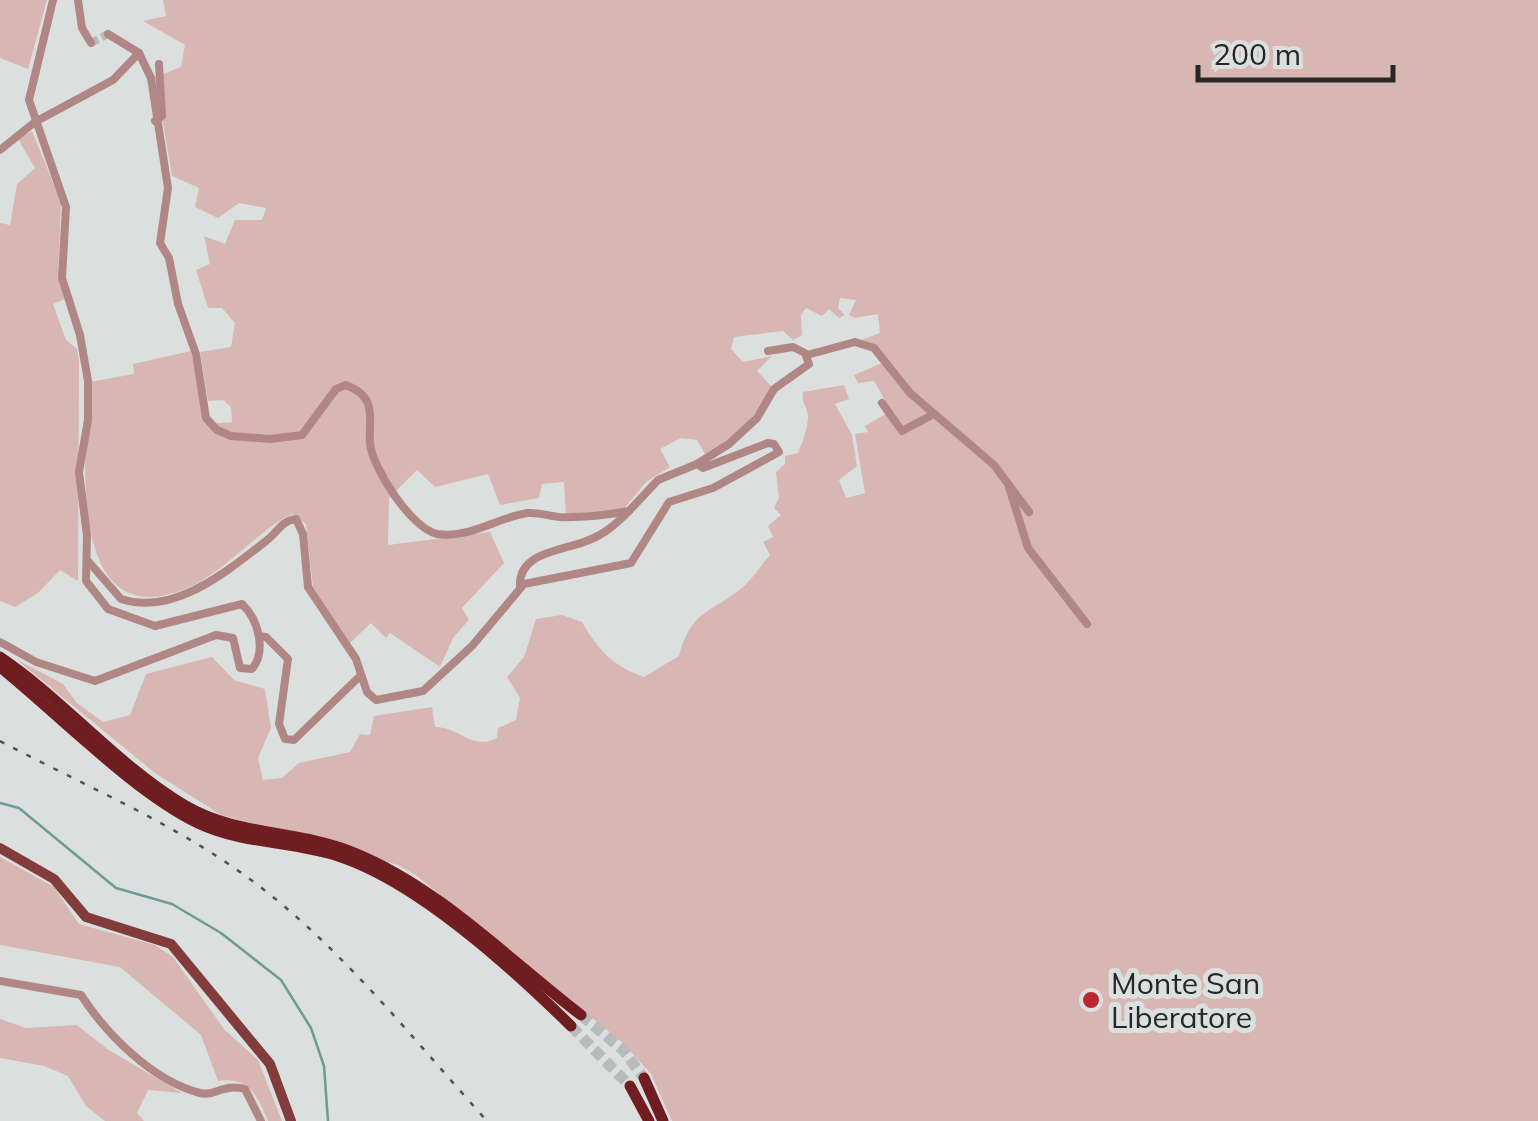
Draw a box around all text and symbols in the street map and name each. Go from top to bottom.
scale bar [1198,20,1393,82]
text: 200 m [1213,35,1301,73]
place label: Monte San Liberatore [1111,964,1260,1036]
marker: Monte San Liberatore [1080,989,1102,1011]

